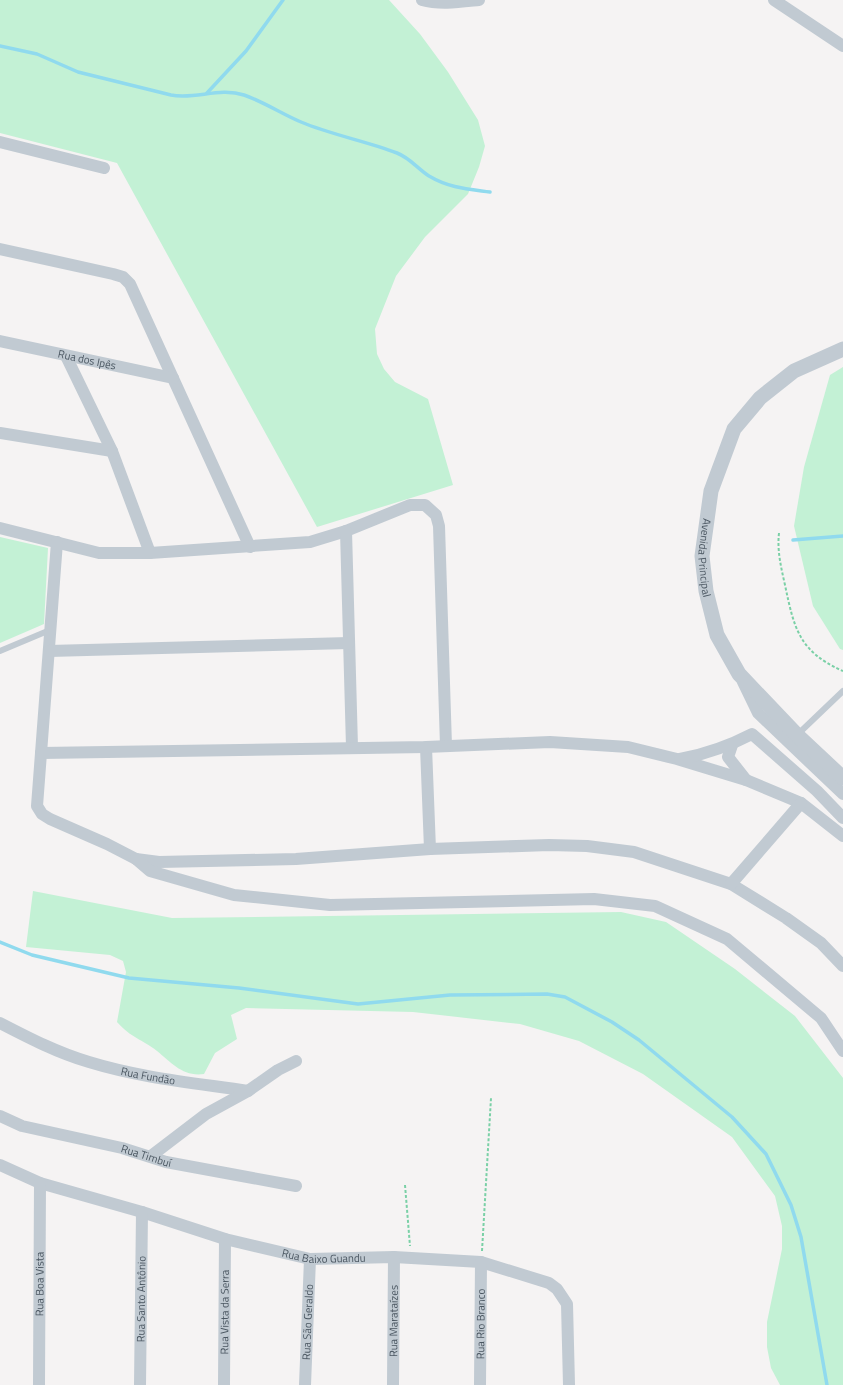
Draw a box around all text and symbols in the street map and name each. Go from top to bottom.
street label: Rua dos Ipês [57,346,118,374]
street label: Avenida Principal [694,517,715,599]
street label: Rua Fundão [119,1063,177,1089]
street label: Rua Timbuí [119,1140,174,1171]
street label: Rua Baixo Guandu [280,1245,366,1267]
street label: Rua Boa Vista [31,1251,48,1316]
street label: Rua Santo Antônio [132,1256,149,1342]
street label: Rua Vista da Serra [216,1269,233,1354]
street label: Rua São Geraldo [298,1284,317,1360]
street label: Rua Marataízes [385,1285,402,1357]
street label: Rua Rio Branco [472,1288,489,1359]

